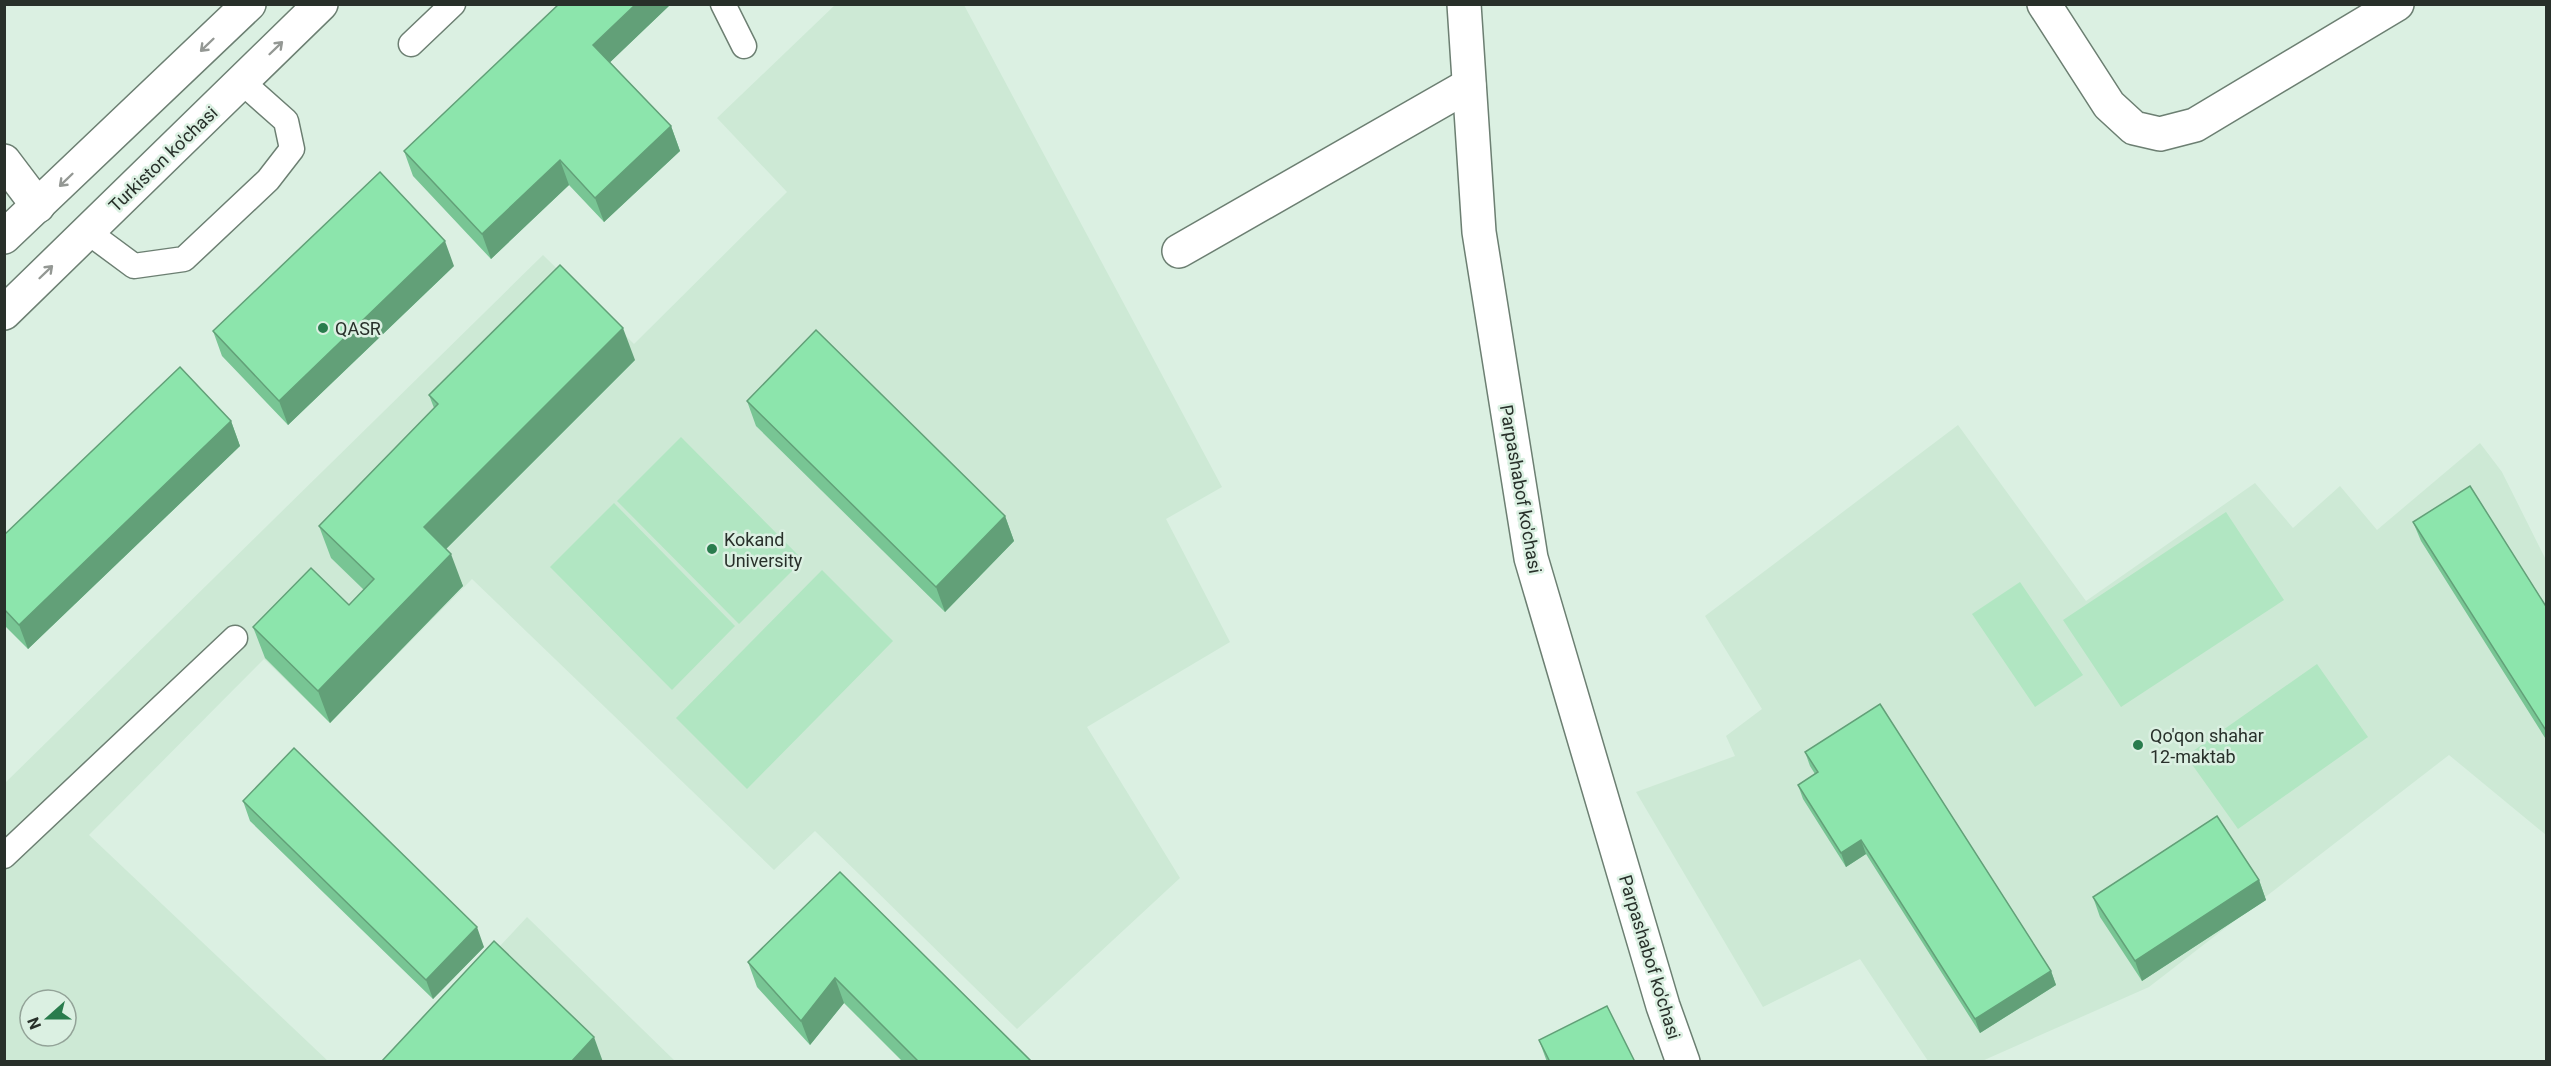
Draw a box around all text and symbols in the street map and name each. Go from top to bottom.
one-way arrow [199,38,214,52]
one-way arrow [269,41,284,55]
street label: Turkiston ko'chasi [104,102,222,216]
one-way arrow [59,173,74,187]
one-way arrow [39,265,54,280]
place label: QASR [335,318,381,339]
marker: QASR [316,321,330,335]
street label: Parpashabof ko'chasi [1496,403,1546,575]
place label: Kokand University [724,529,803,571]
marker: Kokand University [705,542,719,556]
place label: Qo'qon shahar 12-maktab [2150,725,2264,767]
marker: Qo'qon shahar 12-maktab [2131,738,2145,752]
street label: Parpashabof ko'chasi [1615,872,1685,1042]
north arrow [18,988,78,1048]
text: N [24,1015,45,1032]

